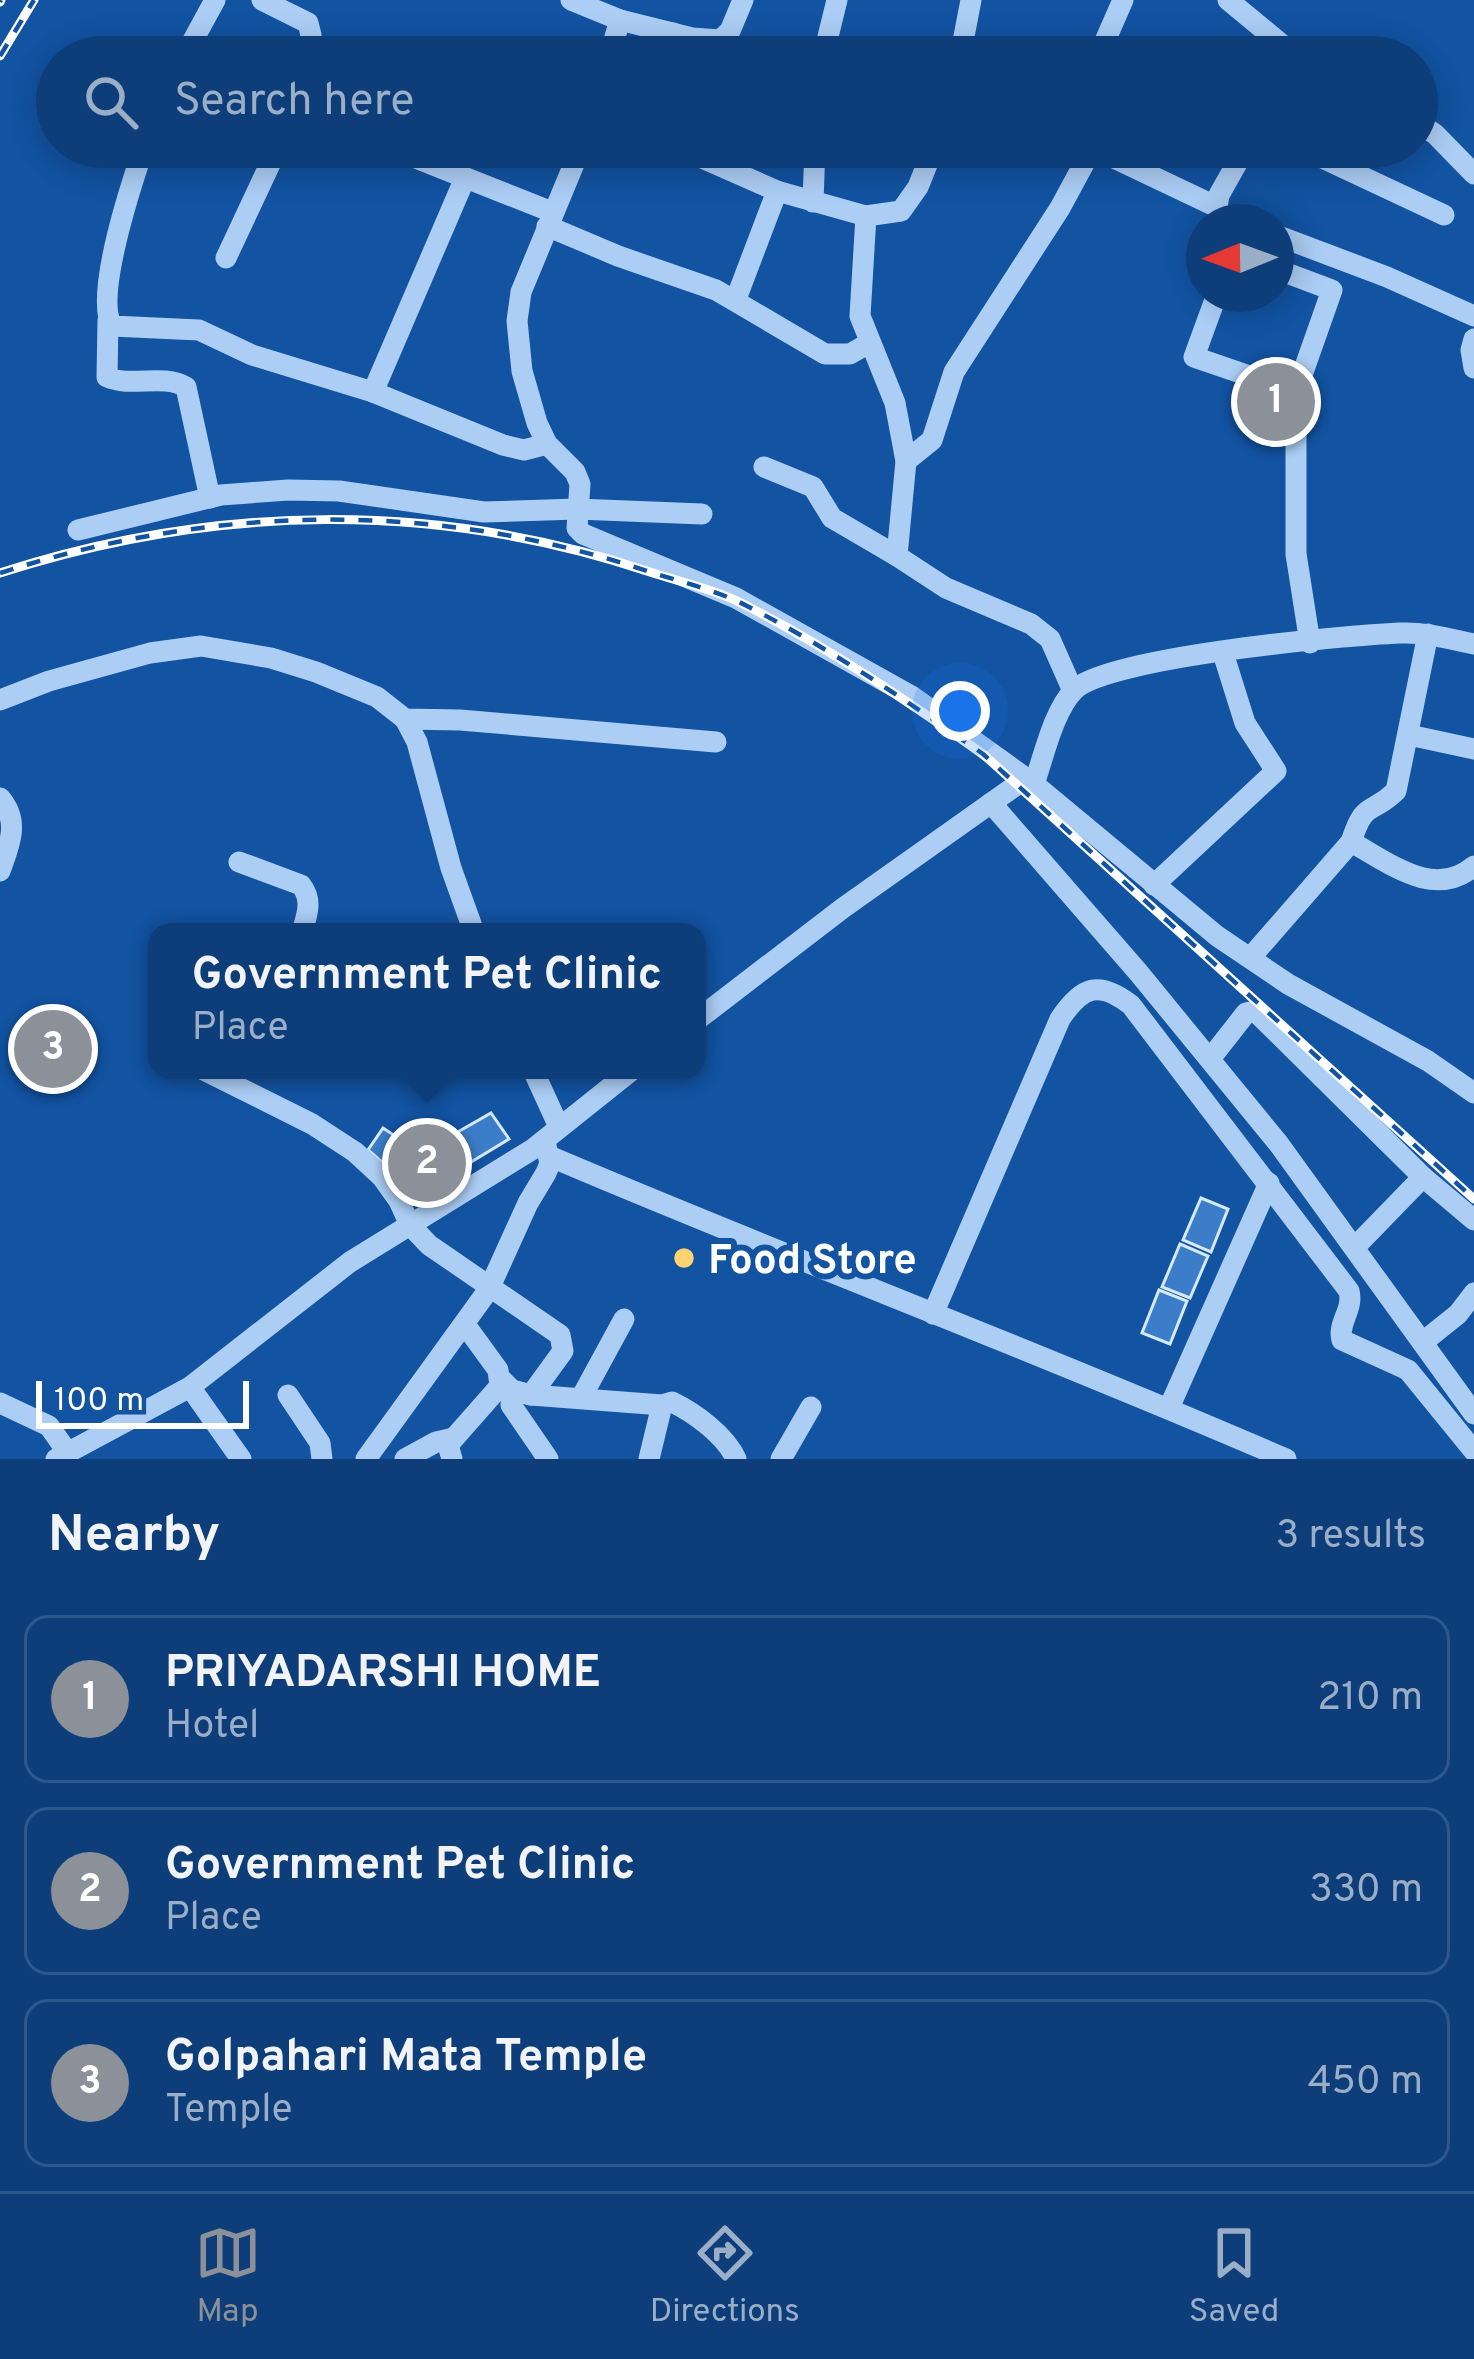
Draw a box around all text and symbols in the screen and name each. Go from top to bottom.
search box [36,36,1438,168]
icon: search [78,69,144,135]
text: Search here [174,74,414,131]
north arrow [1186,204,1294,312]
pin: 1 [1237,357,1315,447]
your location [930,681,990,741]
popup [148,923,706,1079]
text: Government Pet Clinic [192,948,662,1005]
pin: 3 [14,1004,92,1094]
text: Place [192,1005,289,1054]
pin: 2 [388,1118,466,1208]
place label: Food Store [708,1236,917,1289]
marker: Food Store [671,1245,697,1271]
scale bar [36,1375,249,1428]
text: 100 m [54,1381,144,1423]
text: Nearby [48,1505,220,1570]
text: 3 results [1276,1513,1426,1562]
text: PRIYADARSHI HOME [165,1646,601,1703]
text: 1 [82,1675,98,1724]
text: 210 m [1317,1675,1423,1724]
text: Hotel [165,1703,259,1752]
text: Government Pet Clinic [165,1838,635,1895]
text: 2 [78,1867,102,1916]
text: 330 m [1309,1867,1423,1916]
text: Place [165,1895,262,1944]
text: Golpahari Mata Temple [165,2030,647,2087]
text: 3 [78,2059,102,2108]
text: 450 m [1307,2059,1423,2108]
text: Temple [165,2087,292,2136]
tab: Map [195,2220,261,2334]
tab: Directions [650,2220,800,2334]
tab: Saved [1189,2220,1279,2334]

